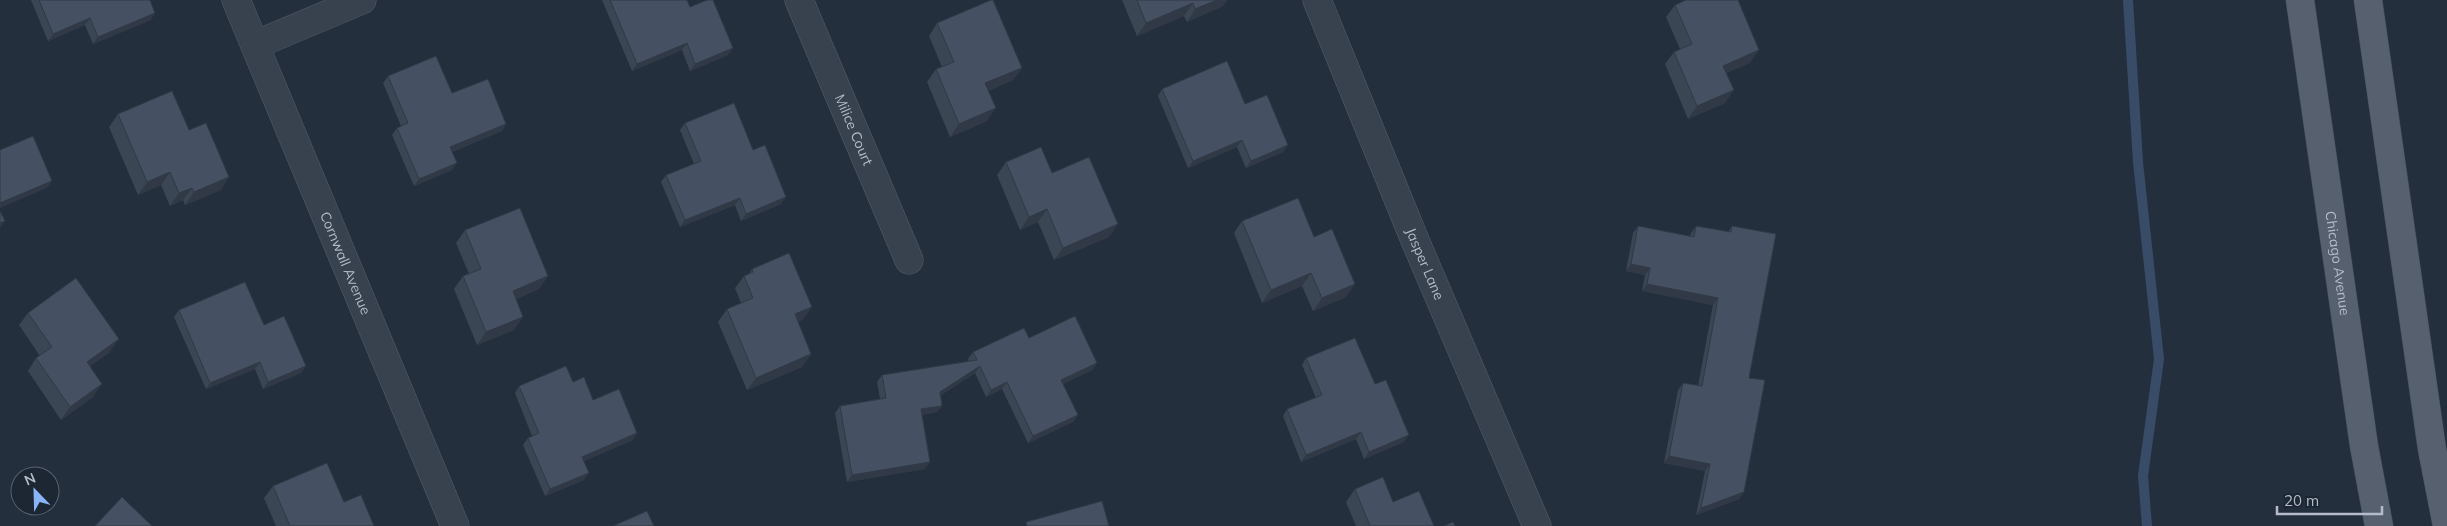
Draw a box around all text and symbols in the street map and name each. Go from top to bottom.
street label: Milice Court [831,92,877,168]
street label: Cornwall Avenue [316,209,375,317]
street label: Chicago Avenue [2321,210,2354,317]
street label: Jasper Lane [1402,225,1448,303]
north arrow [10,466,60,516]
text: N [22,469,38,489]
scale bar [2277,484,2382,516]
text: 20 m [2284,491,2319,510]

